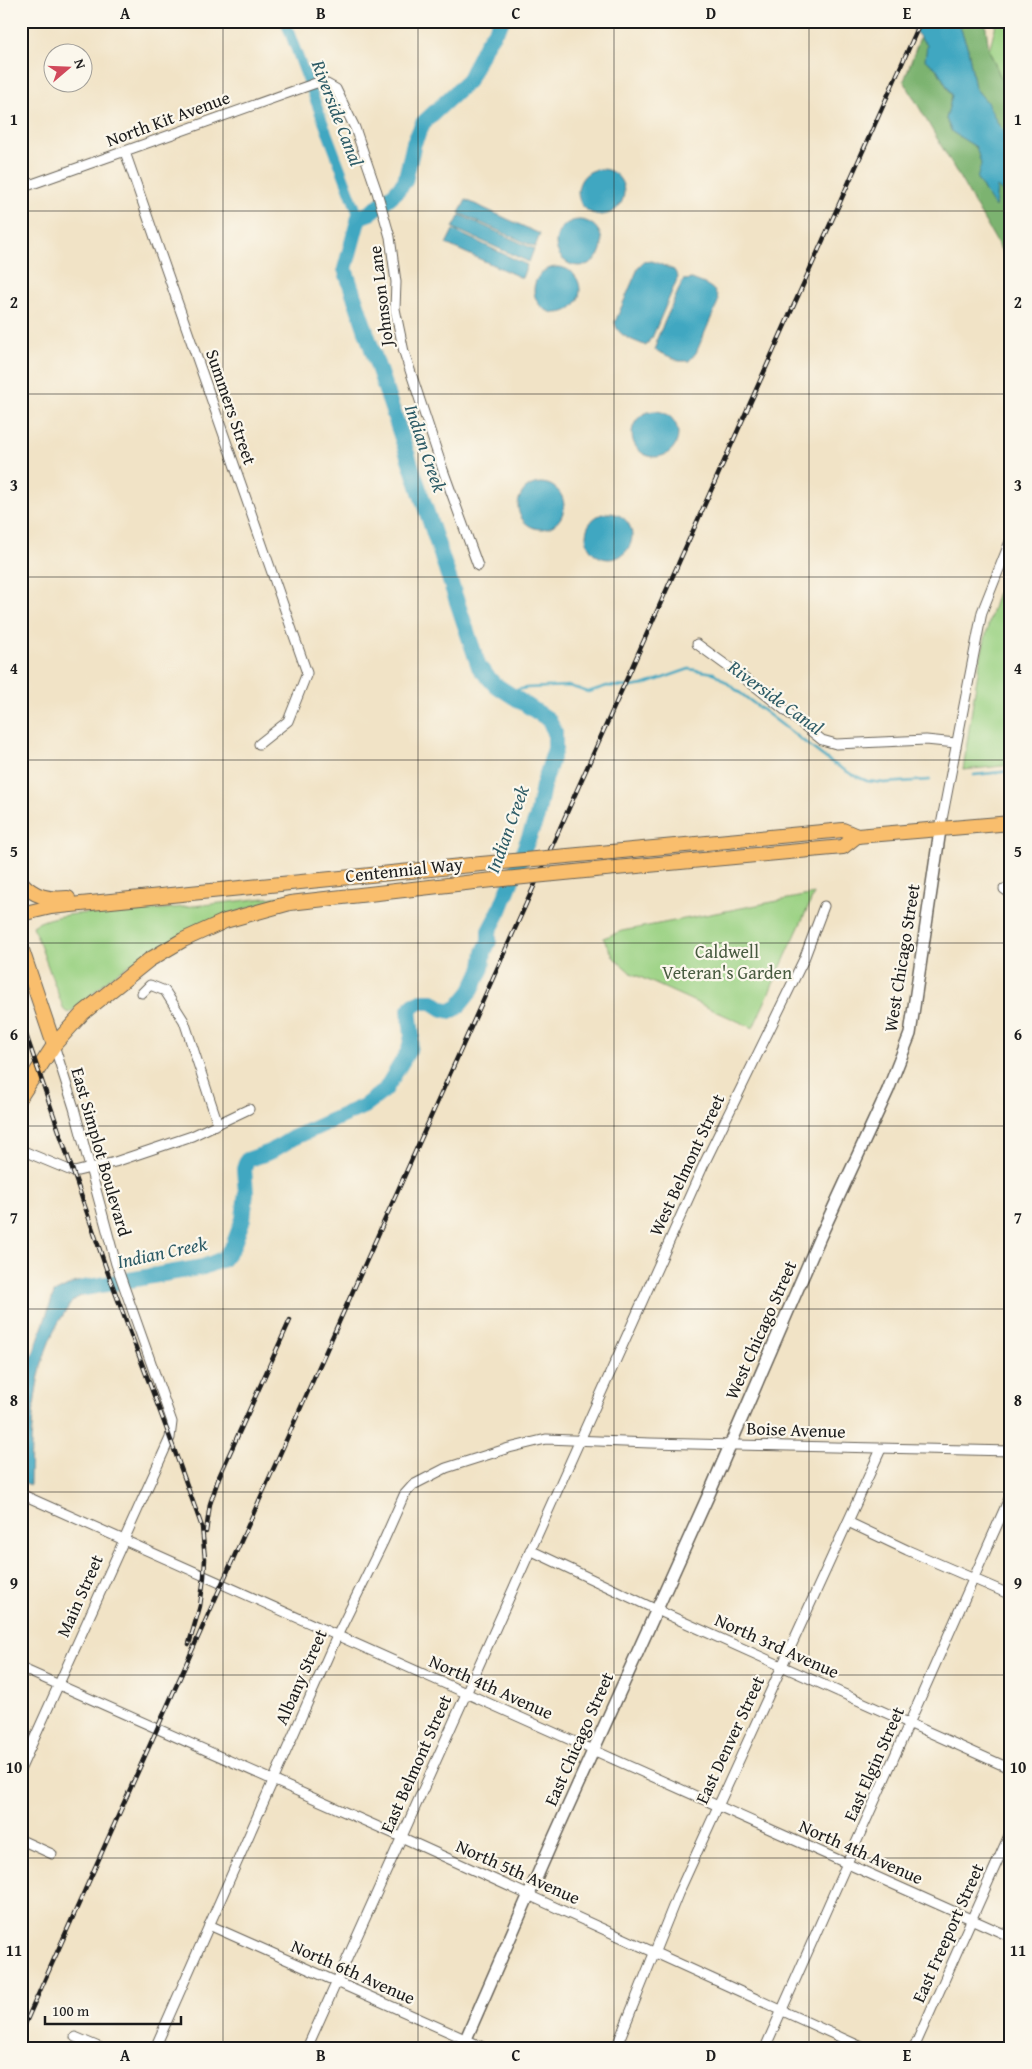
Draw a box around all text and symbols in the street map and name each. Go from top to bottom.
text: A [120,1,131,25]
text: B [316,1,326,25]
text: C [511,1,521,25]
text: D [706,1,716,25]
text: E [903,1,912,25]
north arrow [42,42,92,92]
water label: Riverside Canal [305,55,371,170]
text: N [69,56,91,72]
street label: North Kit Avenue [102,84,234,153]
text: 1 [10,107,18,131]
text: 1 [1014,107,1022,131]
street label: Johnson Lane [361,244,400,350]
text: 2 [10,290,18,314]
text: 2 [1014,290,1022,314]
street label: Summers Street [199,345,264,469]
water label: Indian Creek [398,400,454,496]
text: 3 [10,473,18,497]
text: 3 [1014,473,1022,497]
water label: Riverside Canal [722,652,830,741]
text: 4 [10,656,18,680]
text: 4 [1014,656,1022,680]
water label: Indian Creek [478,781,536,877]
text: 5 [10,839,18,863]
text: 5 [1014,839,1022,863]
street label: Centennial Way [344,850,464,889]
street label: West Chicago Street [876,881,927,1034]
park label: Caldwell Veteran's Garden [662,938,792,986]
text: 6 [10,1022,18,1046]
text: 6 [1014,1022,1022,1046]
street label: East Simplot Boulevard [64,1064,139,1240]
street label: West Belmont Street [642,1089,732,1240]
text: 7 [10,1205,18,1229]
text: 7 [1014,1205,1022,1229]
water label: Indian Creek [114,1229,210,1275]
street label: West Chicago Street [718,1255,804,1404]
text: 8 [10,1388,18,1412]
text: 8 [1014,1388,1022,1412]
street label: Boise Avenue [746,1414,846,1445]
street label: Main Street [49,1550,110,1641]
text: 9 [10,1571,18,1595]
text: 9 [1014,1571,1022,1595]
street label: North 3rd Avenue [711,1606,844,1685]
street label: Albany Street [267,1624,334,1729]
street label: North 4th Avenue [425,1647,558,1726]
street label: East Chicago Street [537,1667,620,1810]
street label: East Denver Street [688,1671,771,1808]
street label: East Belmont Street [373,1690,458,1837]
street label: East Elgin Street [836,1702,911,1825]
text: 10 [6,1755,22,1779]
text: 10 [1010,1755,1026,1779]
street label: North 4th Avenue [795,1812,928,1891]
street label: North 5th Avenue [452,1832,585,1911]
street label: East Freeport Street [905,1858,991,2007]
street label: North 6th Avenue [287,1932,420,2011]
text: 11 [6,1938,22,1962]
text: 11 [1010,1938,1026,1962]
scale bar [45,1994,181,2026]
text: 100 m [52,2000,90,2021]
text: A [120,2043,131,2067]
text: B [316,2043,326,2067]
text: C [511,2043,521,2067]
text: D [706,2043,716,2067]
text: E [903,2043,912,2067]

